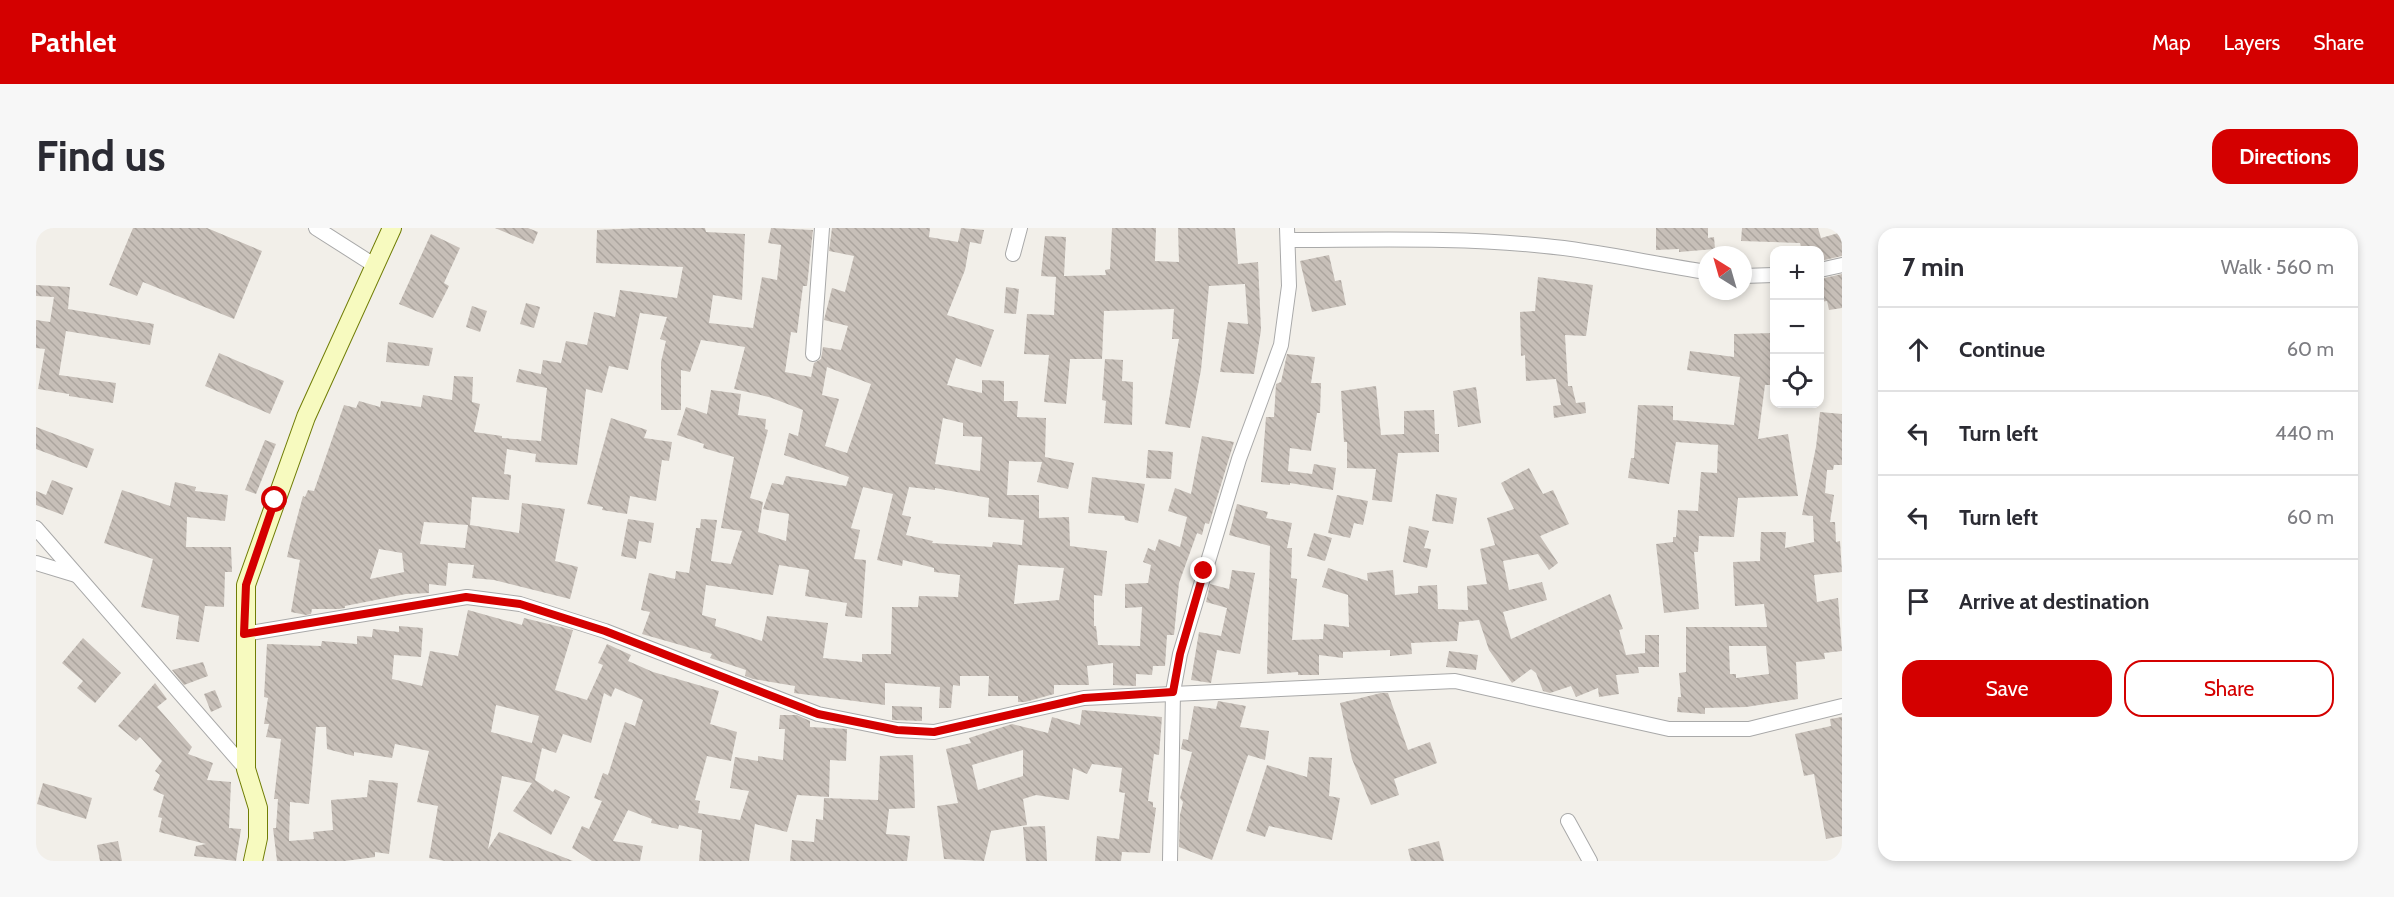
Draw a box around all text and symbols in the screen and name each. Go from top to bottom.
text: Pathlet [30,25,116,59]
text: Map [2152,30,2191,55]
text: Layers [2224,30,2280,55]
text: Share [2313,30,2364,55]
button: Directions [2212,129,2358,184]
text: Find us [36,130,165,182]
north arrow [1698,246,1752,300]
map controls [1770,246,1824,408]
button: + [1770,246,1824,300]
text: 7 min [1902,251,1964,283]
text: Walk · 560 m [2221,255,2334,279]
button: − [1770,300,1824,354]
icon: ahead [1902,333,1935,366]
text: Continue [1959,336,2045,363]
text: 60 m [2287,337,2334,361]
button: locate [1770,354,1824,408]
icon: left [1902,417,1935,450]
text: Turn left [1959,420,2038,447]
text: 440 m [2275,421,2334,445]
route start [261,486,287,512]
icon: left [1902,501,1935,534]
text: Turn left [1959,504,2038,531]
text: 60 m [2287,505,2334,529]
route end [1190,557,1216,583]
icon: arrive [1902,585,1935,618]
text: Arrive at destination [1959,588,2149,615]
button: Save [1902,660,2112,717]
button: Share [2124,660,2334,717]

